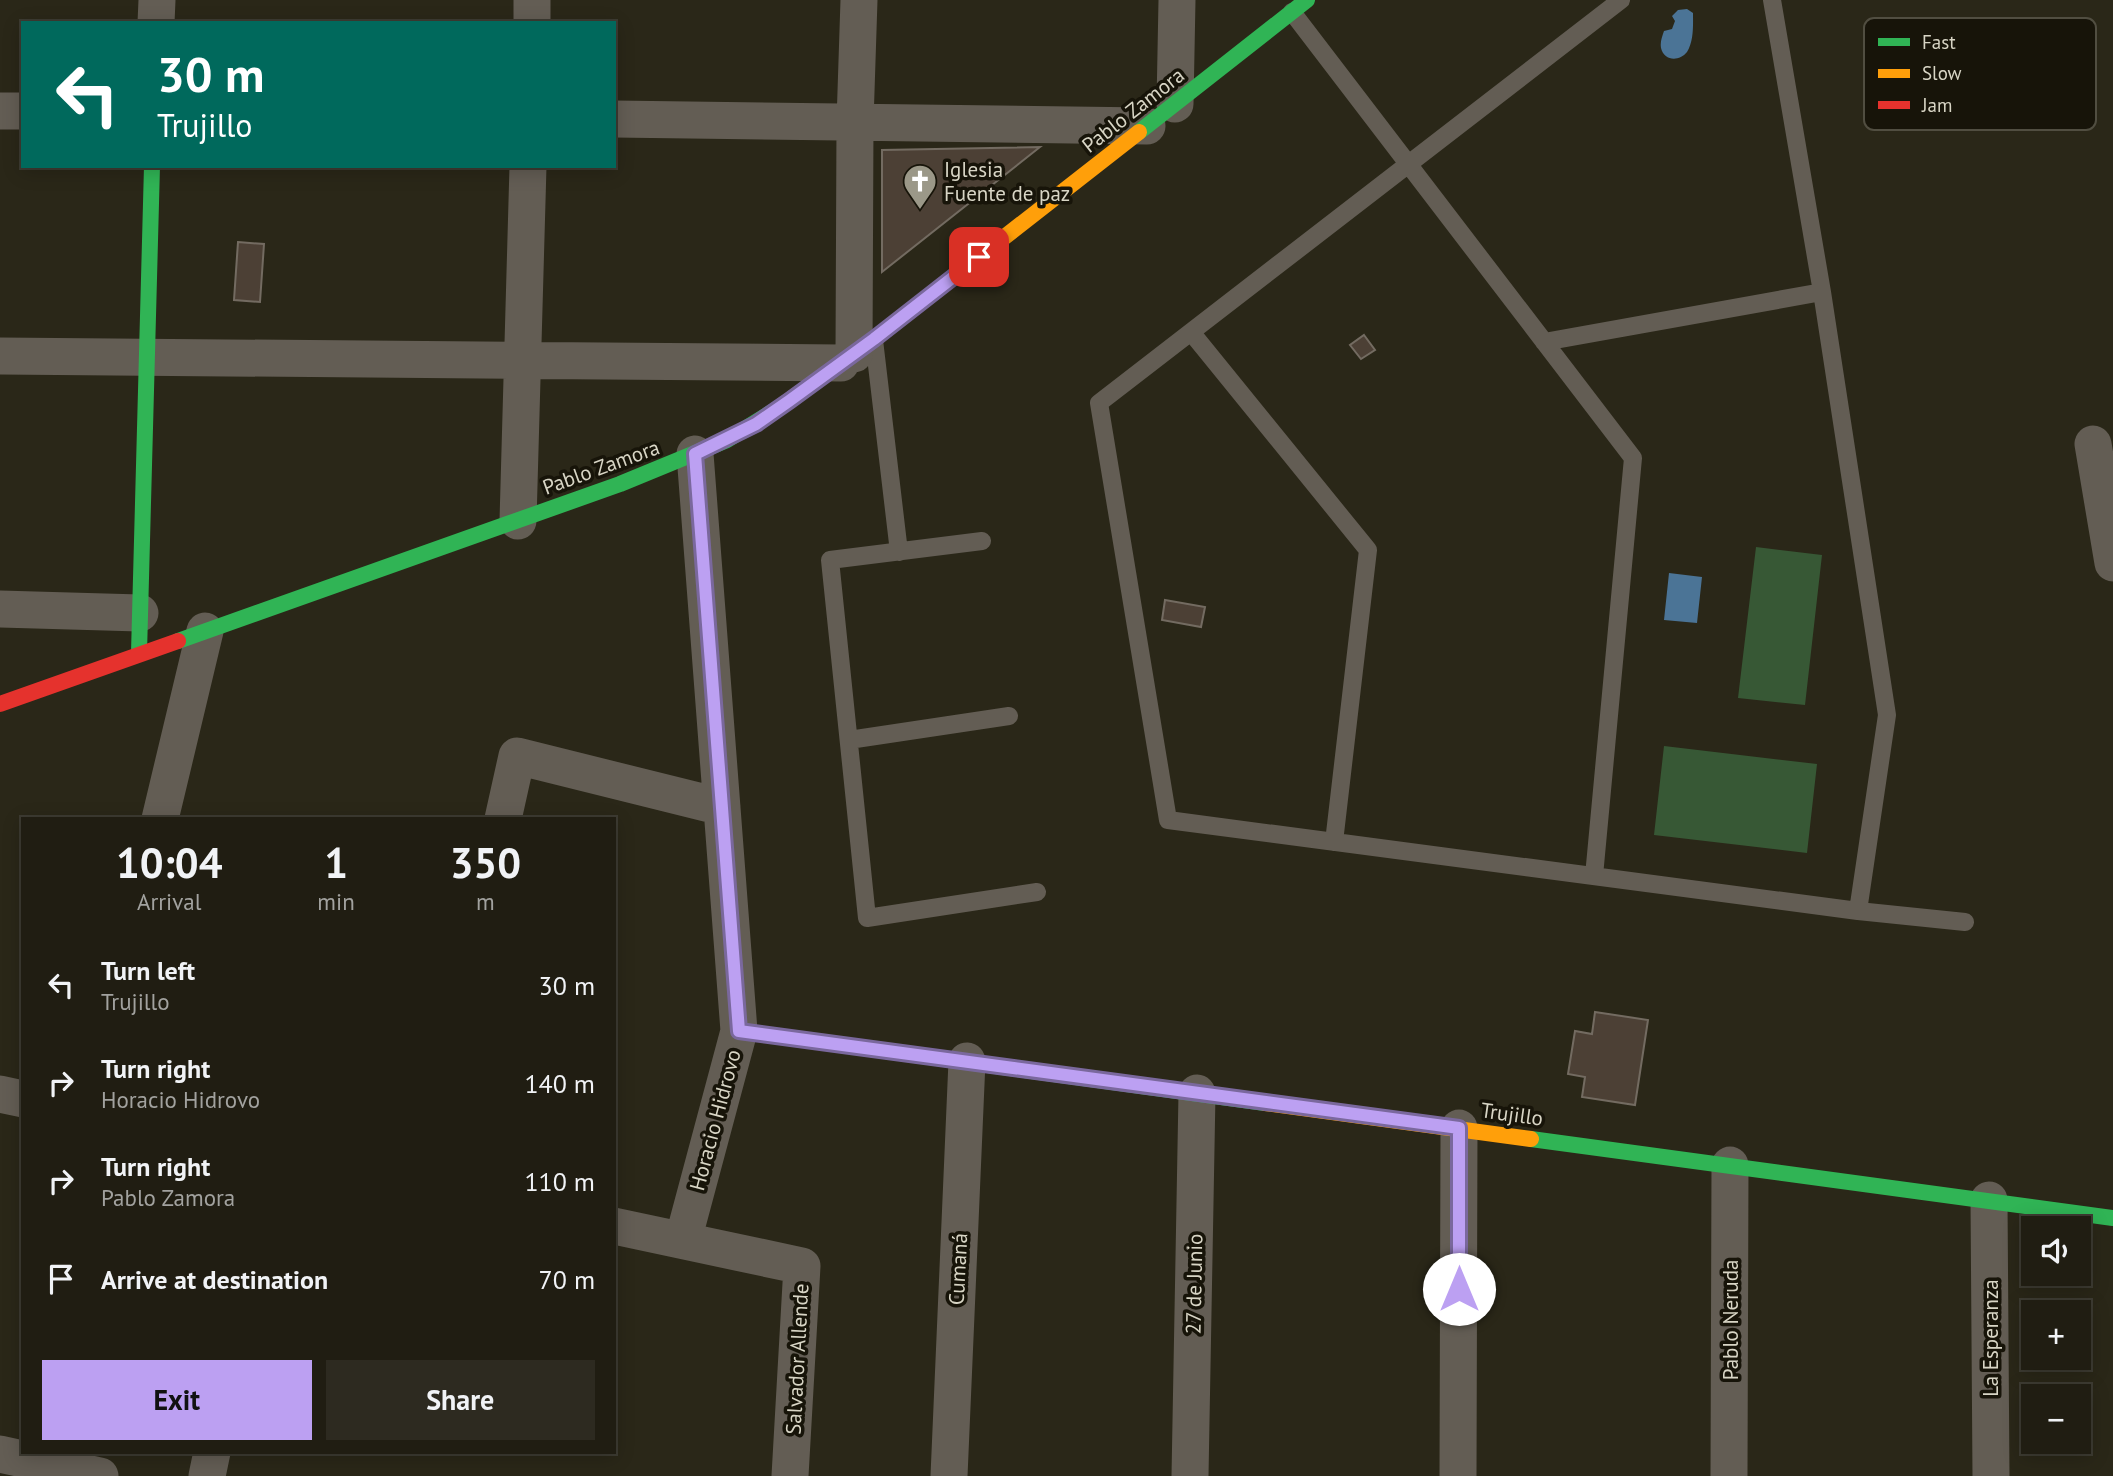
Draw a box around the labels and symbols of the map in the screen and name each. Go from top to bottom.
legend [1864,18,2096,130]
text: Fast [1922,30,1956,54]
text: Slow [1922,61,1962,85]
street label: Pablo Zamora [1076,62,1190,158]
text: Jam [1921,93,1952,117]
place label: Iglesia Fuente de paz [944,156,1070,207]
church icon: Iglesia Fuente de paz [901,162,939,211]
pin [949,227,1009,287]
street label: Pablo Zamora [539,433,663,501]
street label: Horacio Hidrovo [683,1046,747,1194]
street label: Trujillo [1479,1096,1545,1132]
street label: Cumaná [943,1232,973,1306]
street label: 27 de Junio [1180,1233,1208,1335]
position arrow [1422,1252,1496,1326]
street label: Pablo Neruda [1717,1260,1744,1380]
street label: La Esperanza [1977,1279,2004,1397]
street label: Salvador Allende [780,1283,814,1435]

